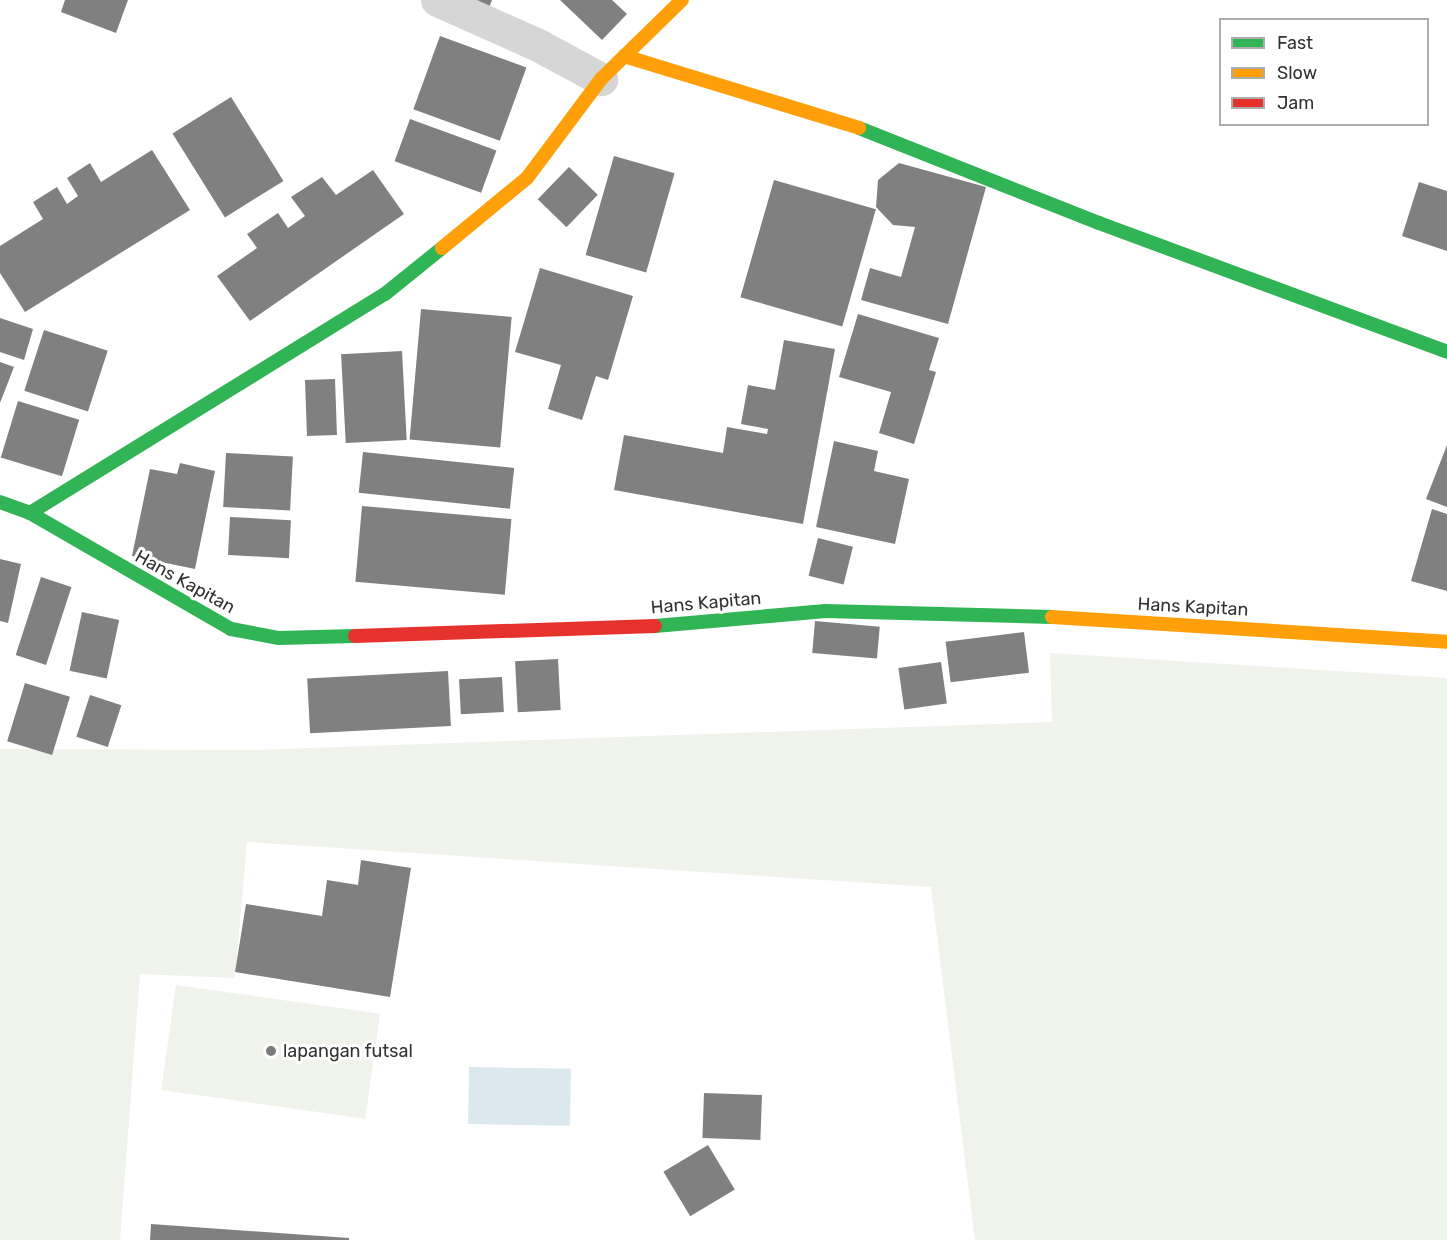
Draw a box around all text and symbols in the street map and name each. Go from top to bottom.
legend [1219,18,1429,126]
text: Fast [1277,32,1313,54]
text: Slow [1277,62,1317,84]
text: Jam [1277,92,1314,114]
street label: Hans Kapitan [131,546,239,618]
street label: Hans Kapitan [650,587,762,619]
street label: Hans Kapitan [1137,593,1249,621]
place label: lapangan futsal [283,1040,413,1062]
marker: lapangan futsal [264,1044,278,1058]

